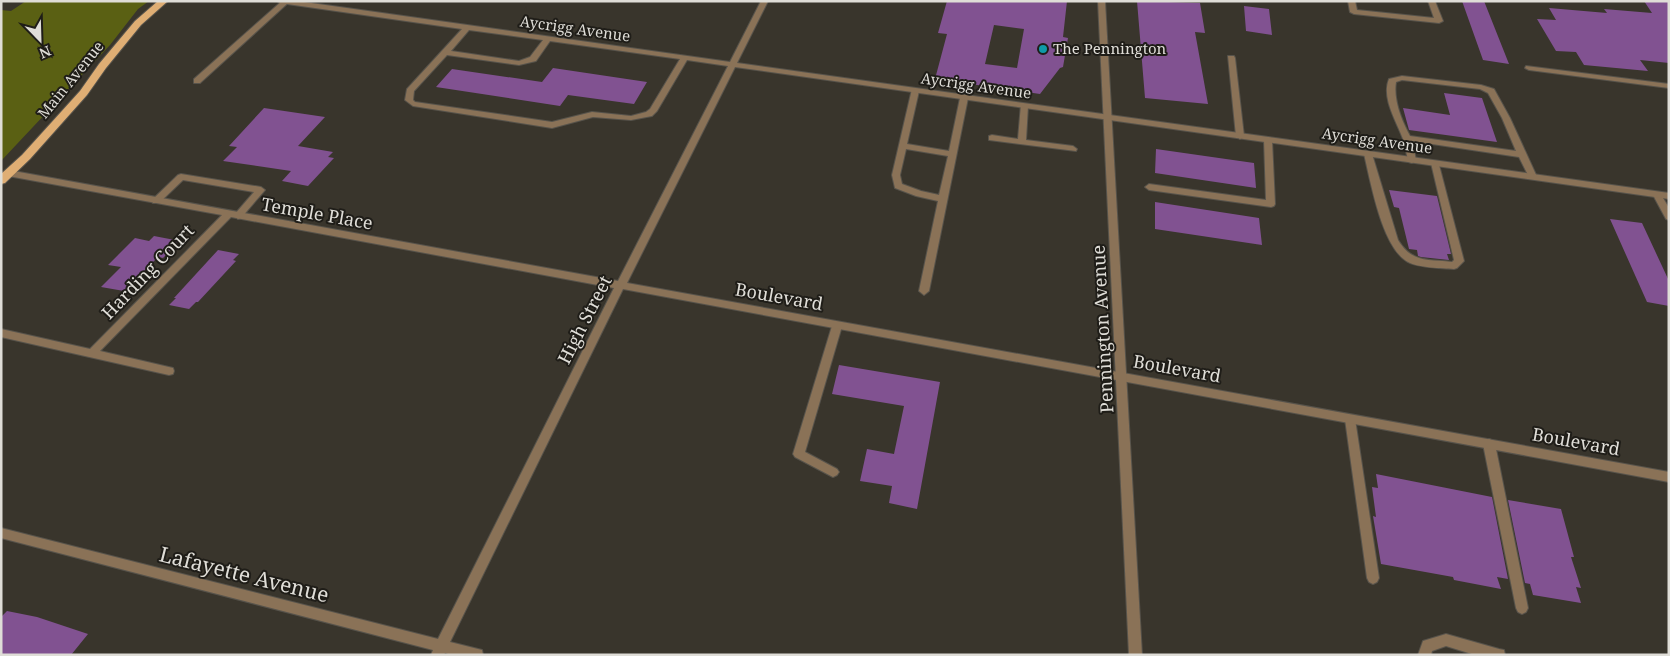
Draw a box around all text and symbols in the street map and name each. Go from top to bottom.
street label: Aycrigg Avenue [519,10,632,46]
north arrow [15,15,65,65]
street label: Main Avenue [33,36,108,122]
place label: The Pennington [1053,38,1167,58]
text: N [36,42,54,63]
marker: The Pennington [1037,43,1049,55]
street label: Aycrigg Avenue [920,67,1033,103]
street label: Aycrigg Avenue [1321,122,1434,158]
street label: Temple Place [260,191,375,235]
street label: Harding Court [96,219,199,324]
street label: Pennington Avenue [1086,244,1118,414]
street label: High Street [552,271,617,368]
street label: Boulevard [733,276,825,316]
street label: Boulevard [1131,348,1223,388]
street label: Boulevard [1530,421,1622,461]
street label: Lafayette Avenue [157,539,332,609]

